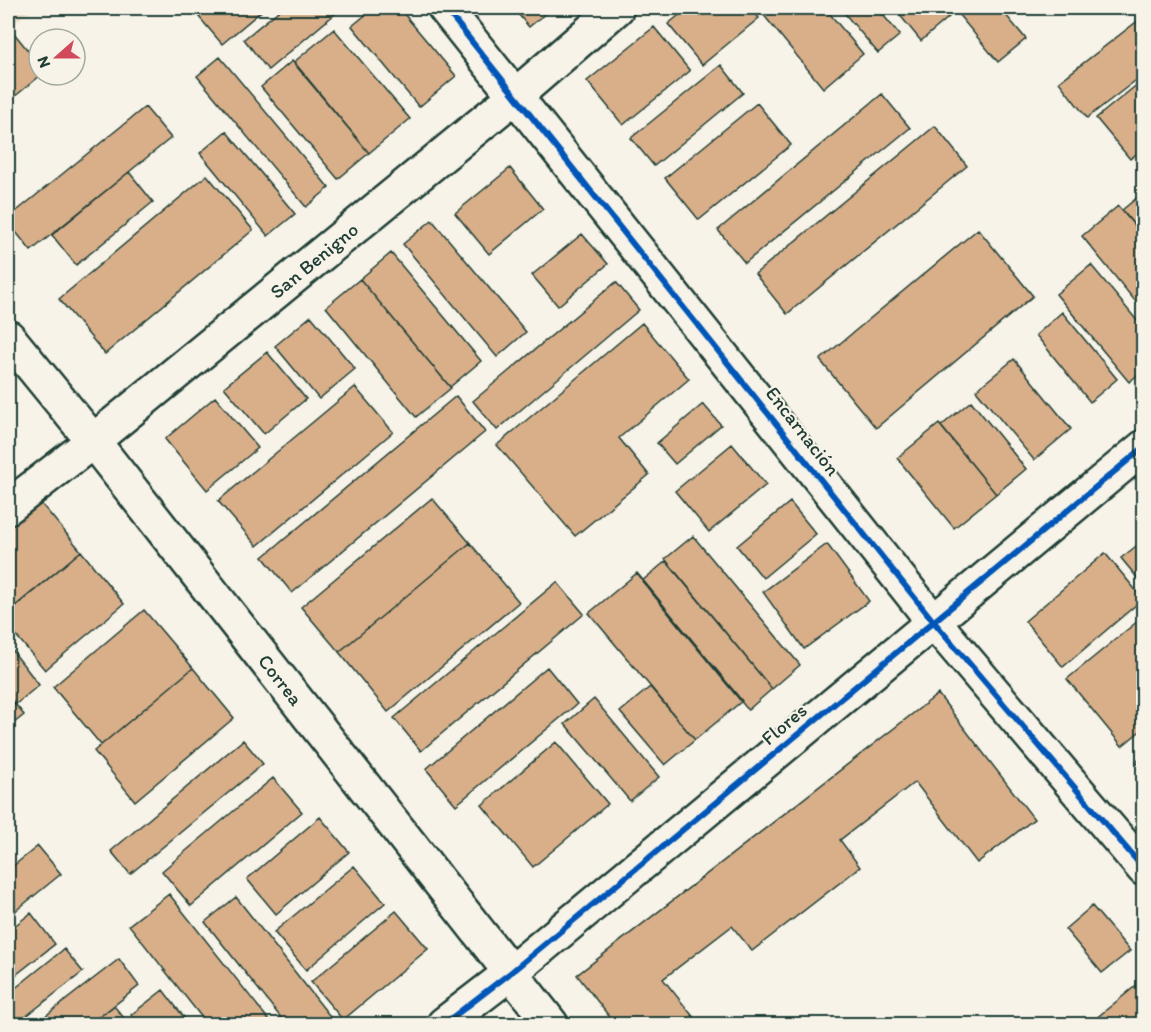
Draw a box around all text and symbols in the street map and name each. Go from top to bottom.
north arrow [27,27,87,87]
text: N [33,54,54,71]
street label: San Benigno [265,217,363,304]
street label: Encarnación [761,382,845,480]
street label: Correa [253,649,308,711]
street label: Flores [756,698,812,750]

